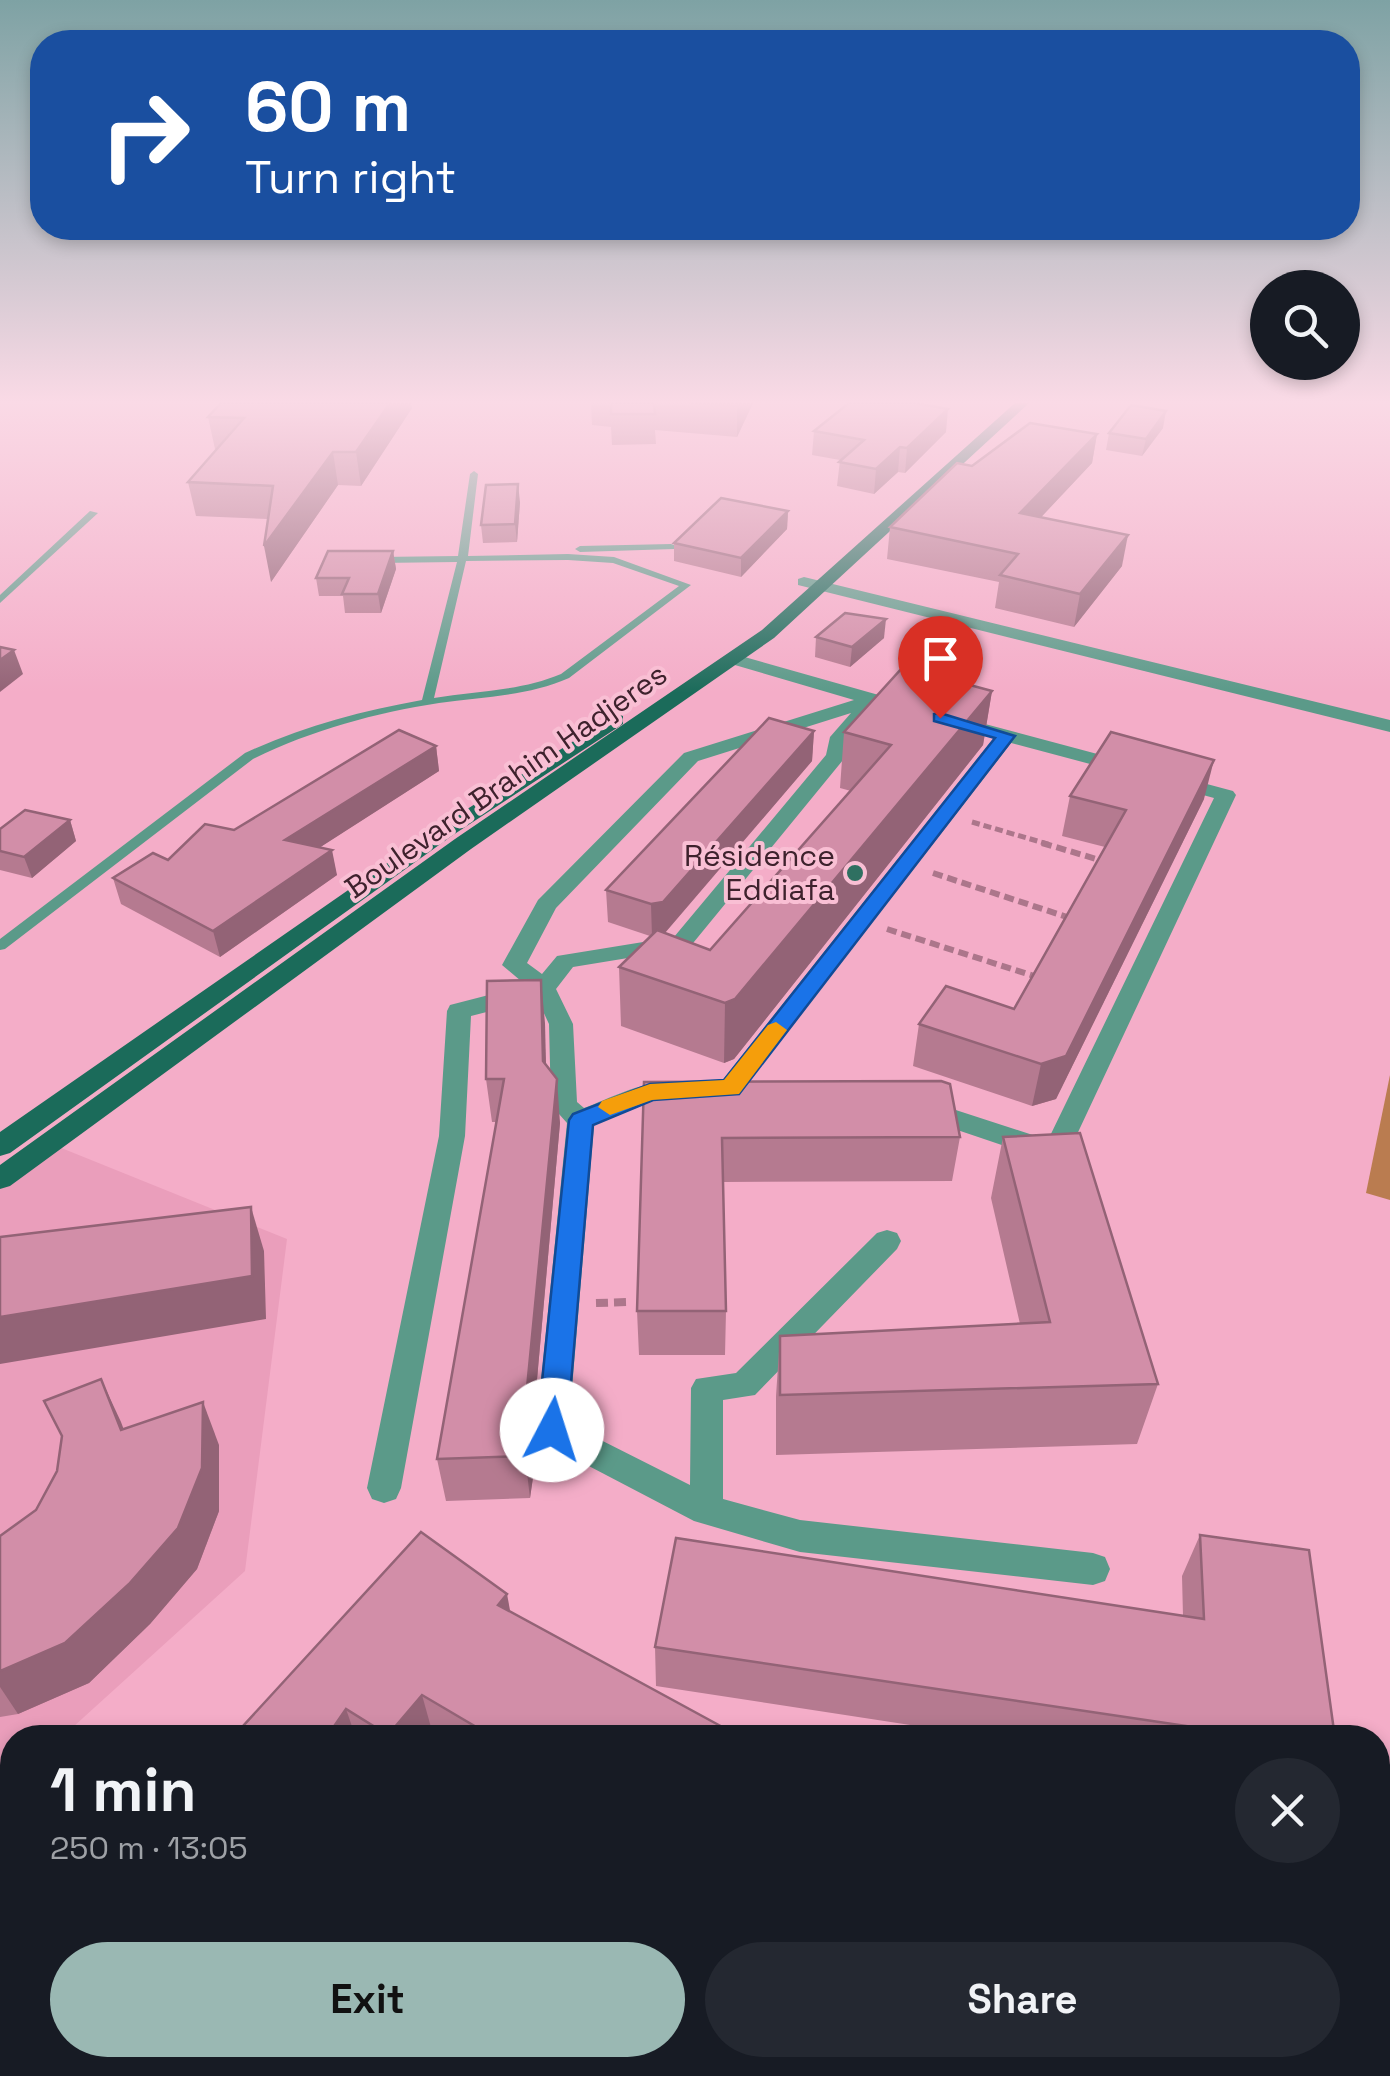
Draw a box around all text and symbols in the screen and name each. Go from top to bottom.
text: 60 m [245,62,411,151]
icon: right [80,70,210,200]
text: Turn right [245,149,456,206]
map controls [1250,270,1360,380]
button: search [1250,270,1360,380]
pin [898,616,983,719]
icon: arrive [913,631,968,686]
street label: Boulevard Brahim Hadjeres [337,654,674,907]
place label: Résidence Eddiafa [684,836,835,909]
marker: Résidence Eddiafa [844,862,866,884]
position arrow [500,1378,604,1482]
text: 1 min [50,1752,197,1829]
button: close [1235,1758,1340,1863]
text: 250 m · 13:05 [50,1828,248,1868]
button: Exit [50,1942,685,2057]
button: Share [705,1942,1340,2057]

